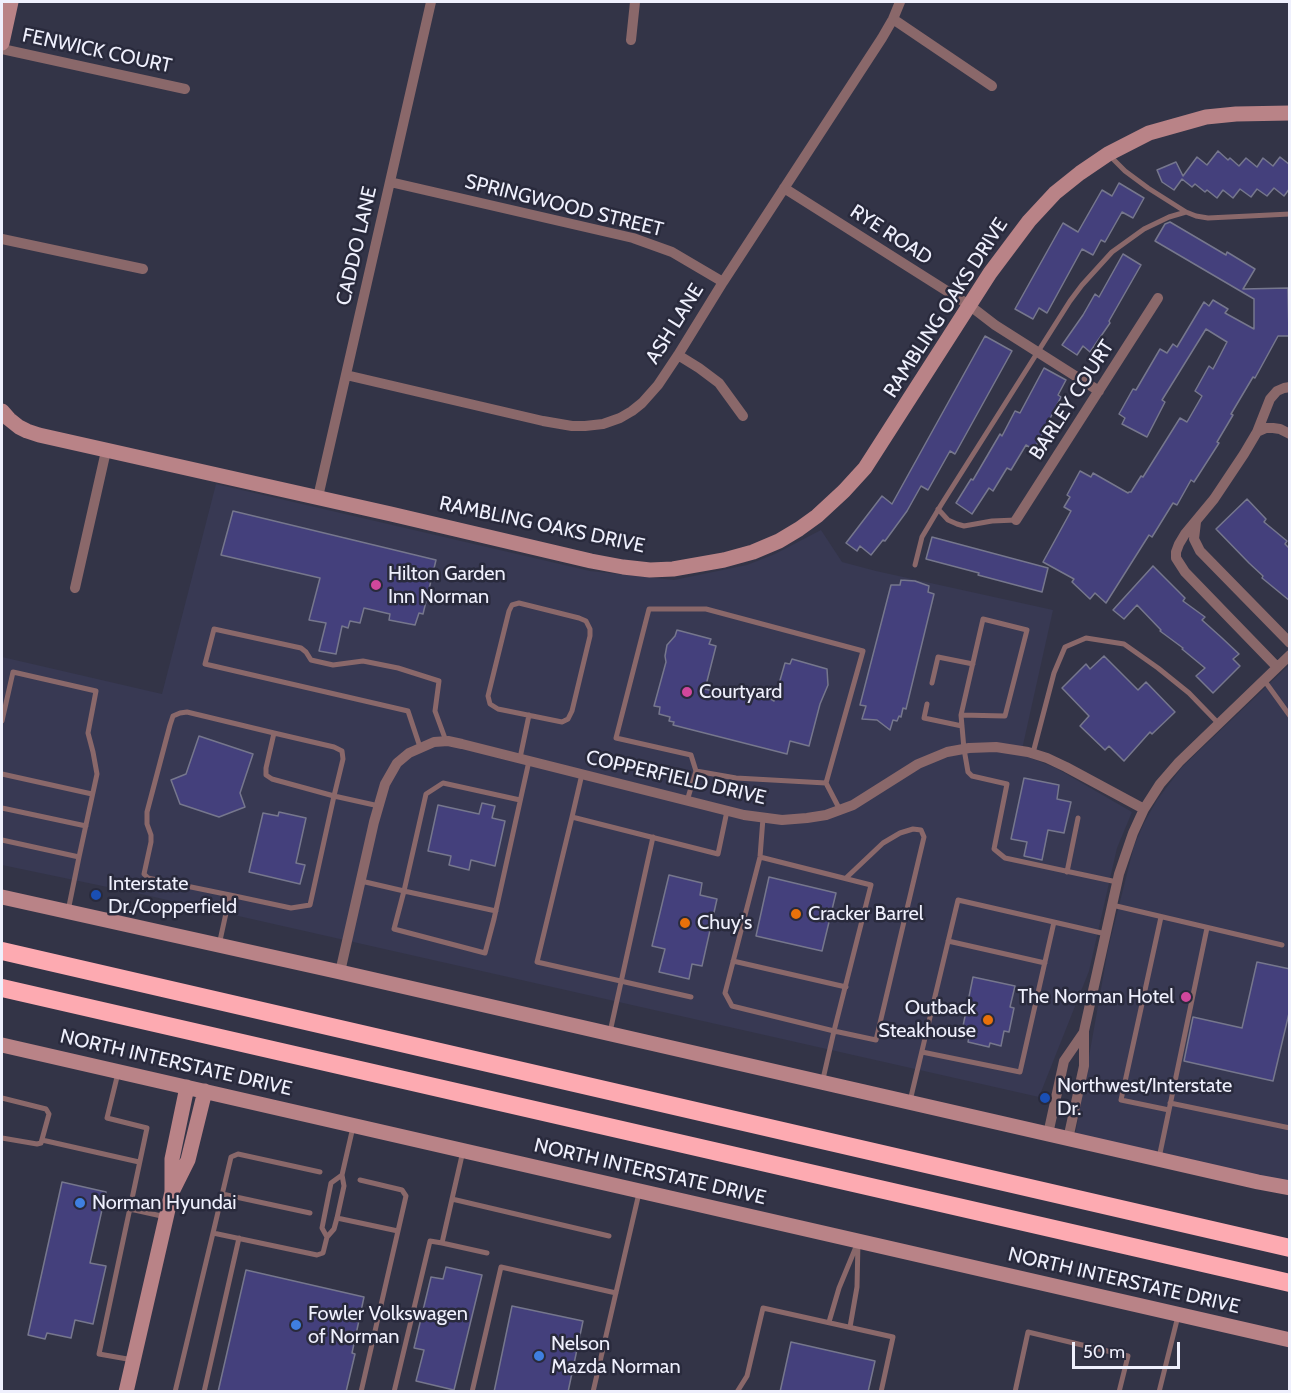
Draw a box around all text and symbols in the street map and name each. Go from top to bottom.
street label: FENWICK COURT [20,23,174,79]
street label: SPRINGWOOD STREET [462,170,666,242]
street label: CADDO LANE [332,184,382,308]
street label: RYE ROAD [846,200,936,270]
street label: RAMBLING OAKS DRIVE [879,214,1013,402]
street label: ASH LANE [641,279,709,369]
street label: BARLEY COURT [1024,336,1120,464]
street label: RAMBLING OAKS DRIVE [437,491,647,559]
place label: Hilton Garden Inn Norman [388,562,506,609]
marker: Hilton Garden Inn Norman [369,578,383,592]
place label: Courtyard [699,680,782,704]
marker: Courtyard [680,685,694,699]
street label: COPPERFIELD DRIVE [584,746,768,810]
place label: Interstate Dr./Copperfield [108,872,237,919]
marker: Interstate Dr./Copperfield [89,888,103,902]
place label: Cracker Barrel [808,902,923,926]
marker: Cracker Barrel [789,907,803,921]
place label: Chuy's [697,911,752,935]
marker: Chuy's [678,916,692,930]
place label: The Norman Hotel [1018,985,1174,1009]
marker: The Norman Hotel [1179,990,1193,1004]
place label: Outback Steakhouse [878,996,976,1043]
marker: Outback Steakhouse [981,1013,995,1027]
street label: NORTH INTERSTATE DRIVE [58,1025,294,1101]
place label: Northwest/Interstate Dr. [1057,1074,1232,1121]
marker: Northwest/Interstate Dr. [1038,1091,1052,1105]
street label: NORTH INTERSTATE DRIVE [532,1134,768,1210]
place label: Norman Hyundai [92,1191,237,1215]
marker: Norman Hyundai [73,1196,87,1210]
street label: NORTH INTERSTATE DRIVE [1006,1243,1242,1319]
place label: Fowler Volkswagen of Norman [308,1302,468,1349]
marker: Fowler Volkswagen of Norman [289,1318,303,1332]
scale bar [1075,1330,1183,1368]
place label: Nelson Mazda Norman [551,1332,681,1379]
text: 50 m [1083,1341,1125,1363]
marker: Nelson Mazda Norman [532,1349,546,1363]

